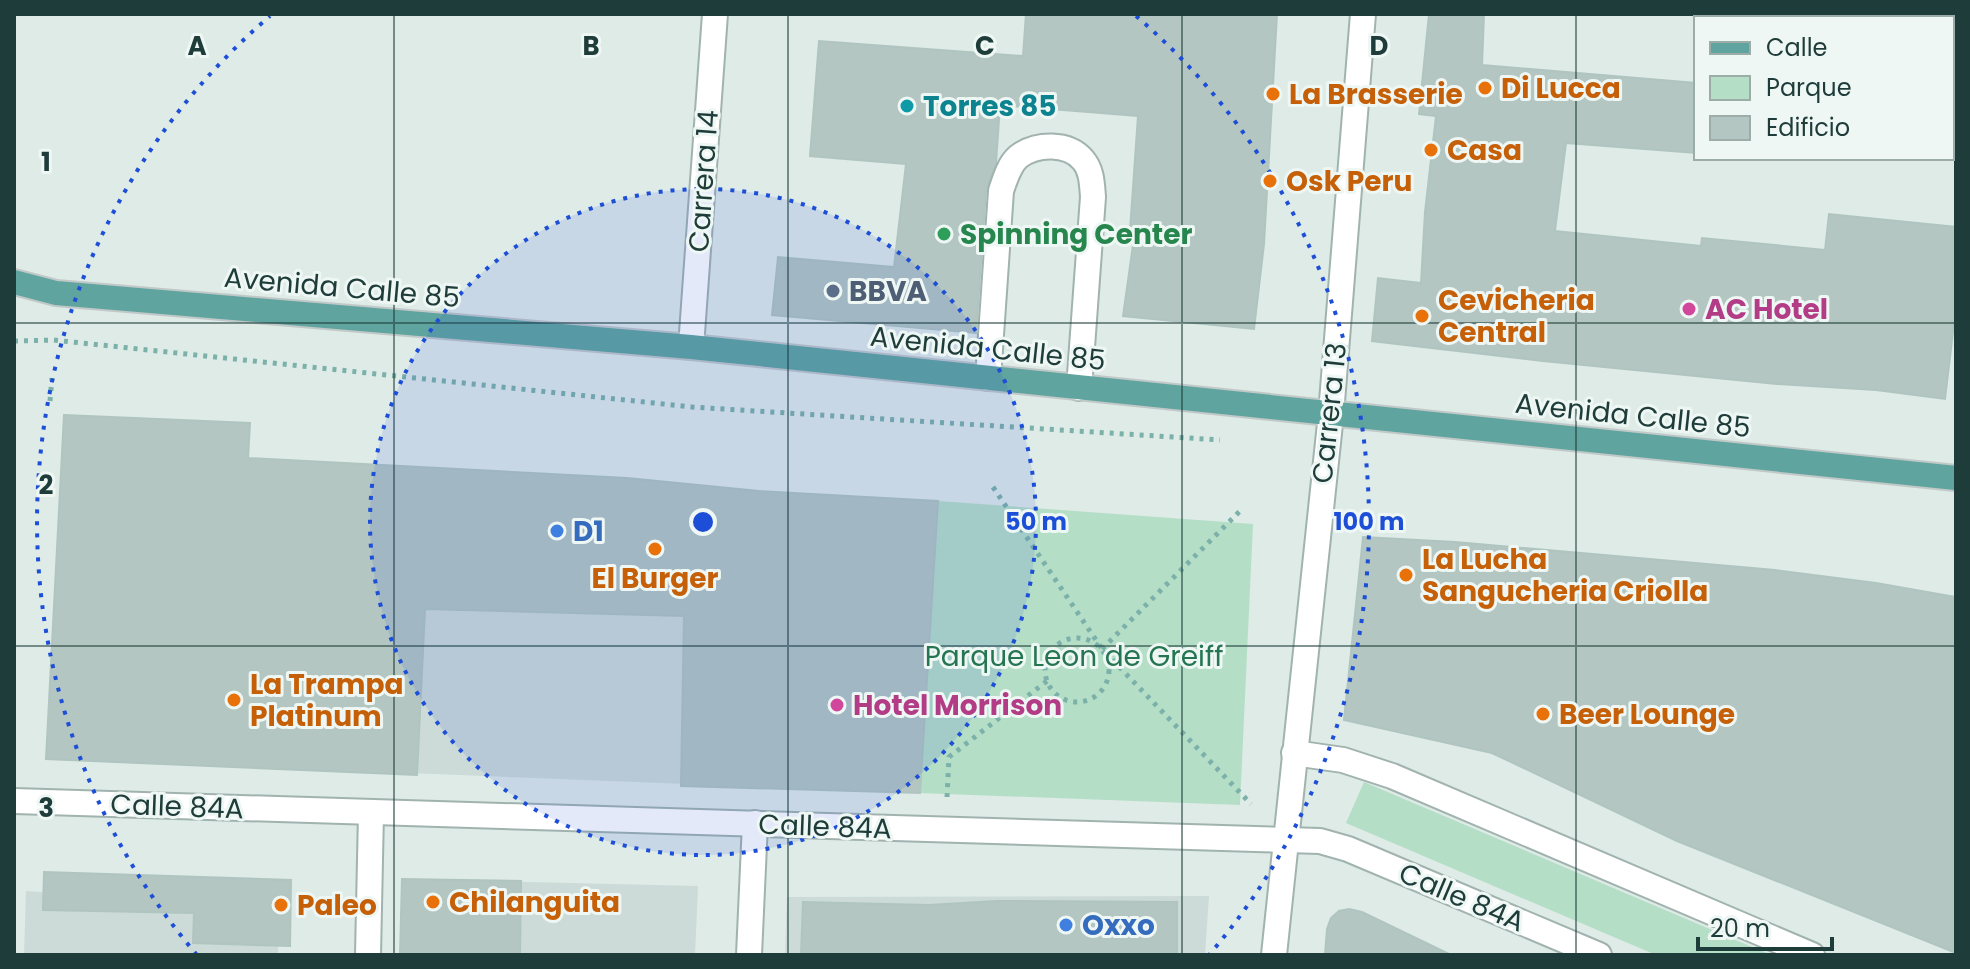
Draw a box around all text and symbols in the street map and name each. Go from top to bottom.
legend [1694,16,1954,160]
text: A [187,28,207,64]
text: B [582,28,600,64]
text: C [975,28,995,64]
text: D [1370,28,1389,64]
text: Calle [1766,31,1827,64]
place label: Di Lucca [1501,69,1621,108]
text: Parque [1766,71,1852,104]
place label: La Brasserie [1289,75,1463,114]
marker: Di Lucca [1476,79,1494,97]
marker: La Brasserie [1264,85,1282,103]
place label: Torres 85 [923,87,1057,126]
marker: Torres 85 [898,97,916,115]
street label: Carrera 14 [679,109,728,253]
text: Edificio [1766,111,1850,144]
place label: Casa [1447,131,1522,170]
marker: Casa [1422,141,1440,159]
text: 1 [41,144,51,180]
place label: Osk Peru [1286,162,1412,201]
marker: Osk Peru [1261,172,1279,190]
place label: Spinning Center [960,215,1192,254]
marker: Spinning Center [935,225,953,243]
street label: Avenida Calle 85 [222,258,461,317]
place label: BBVA [849,272,927,311]
place label: Cevicheria Central [1438,281,1595,352]
marker: BBVA [824,282,842,300]
place label: AC Hotel [1705,290,1828,329]
marker: AC Hotel [1680,300,1698,318]
marker: Cevicheria Central [1413,307,1431,325]
street label: Avenida Calle 85 [868,317,1108,380]
street label: Carrera 13 [1303,341,1356,485]
street label: Avenida Calle 85 [1513,384,1753,447]
text: 2 [39,467,54,503]
text: 50 m [1005,505,1067,538]
text: 100 m [1334,505,1404,538]
centre of rings [689,508,717,536]
place label: D1 [573,512,604,551]
marker: D1 [548,522,566,540]
marker: El Burger [646,540,664,558]
place label: La Lucha Sangucheria Criolla [1422,540,1708,611]
place label: El Burger [592,559,718,598]
marker: La Lucha Sangucheria Criolla [1397,566,1415,584]
park label: Parque Leon de Greiff [925,637,1223,676]
place label: La Trampa Platinum [250,665,404,736]
place label: Hotel Morrison [853,686,1062,725]
marker: La Trampa Platinum [225,691,243,709]
place label: Beer Lounge [1559,695,1735,734]
marker: Hotel Morrison [828,696,846,714]
marker: Beer Lounge [1534,705,1552,723]
street label: Calle 84A [110,785,244,828]
text: 3 [38,790,54,826]
street label: Calle 84A [758,805,892,848]
street label: Calle 84A [1393,853,1531,941]
place label: Chilanguita [449,883,620,922]
place label: Paleo [297,886,377,925]
marker: Chilanguita [424,893,442,911]
marker: Paleo [272,896,290,914]
scale bar [1698,901,1832,951]
place label: Oxxo [1082,906,1155,945]
text: 20 m [1710,912,1770,945]
marker: Oxxo [1057,916,1075,934]

